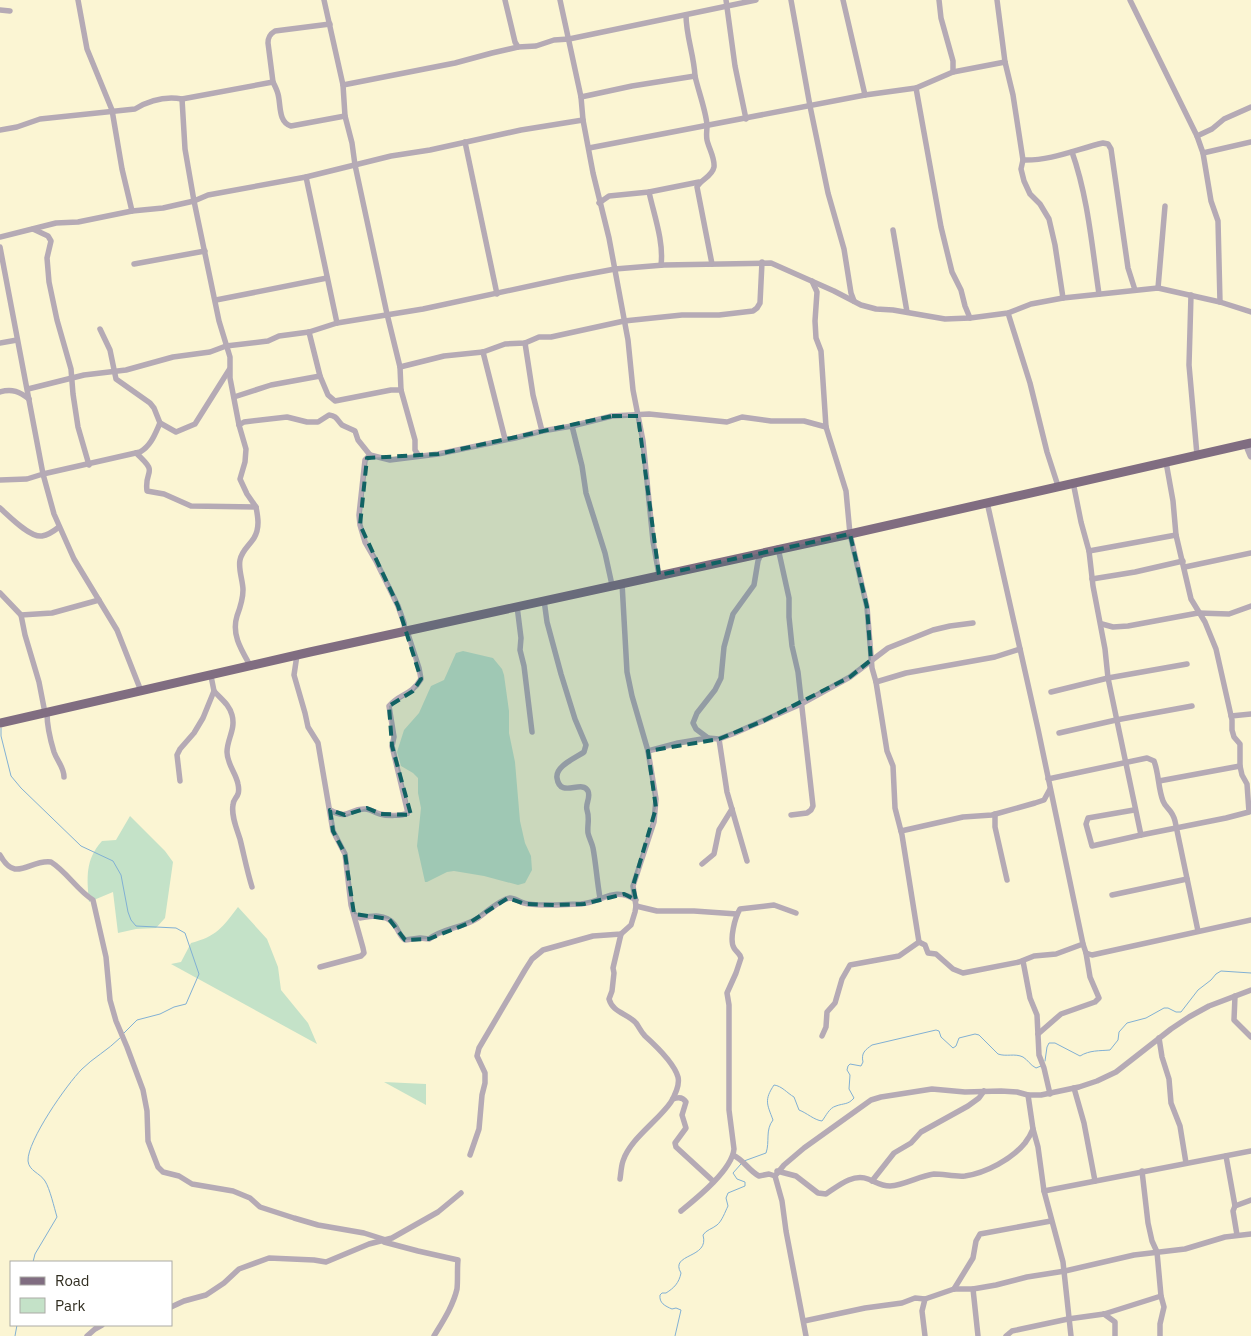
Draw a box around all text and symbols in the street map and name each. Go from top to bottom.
legend [10,1261,172,1326]
text: Road [55,1271,90,1290]
text: Park [55,1296,85,1315]

